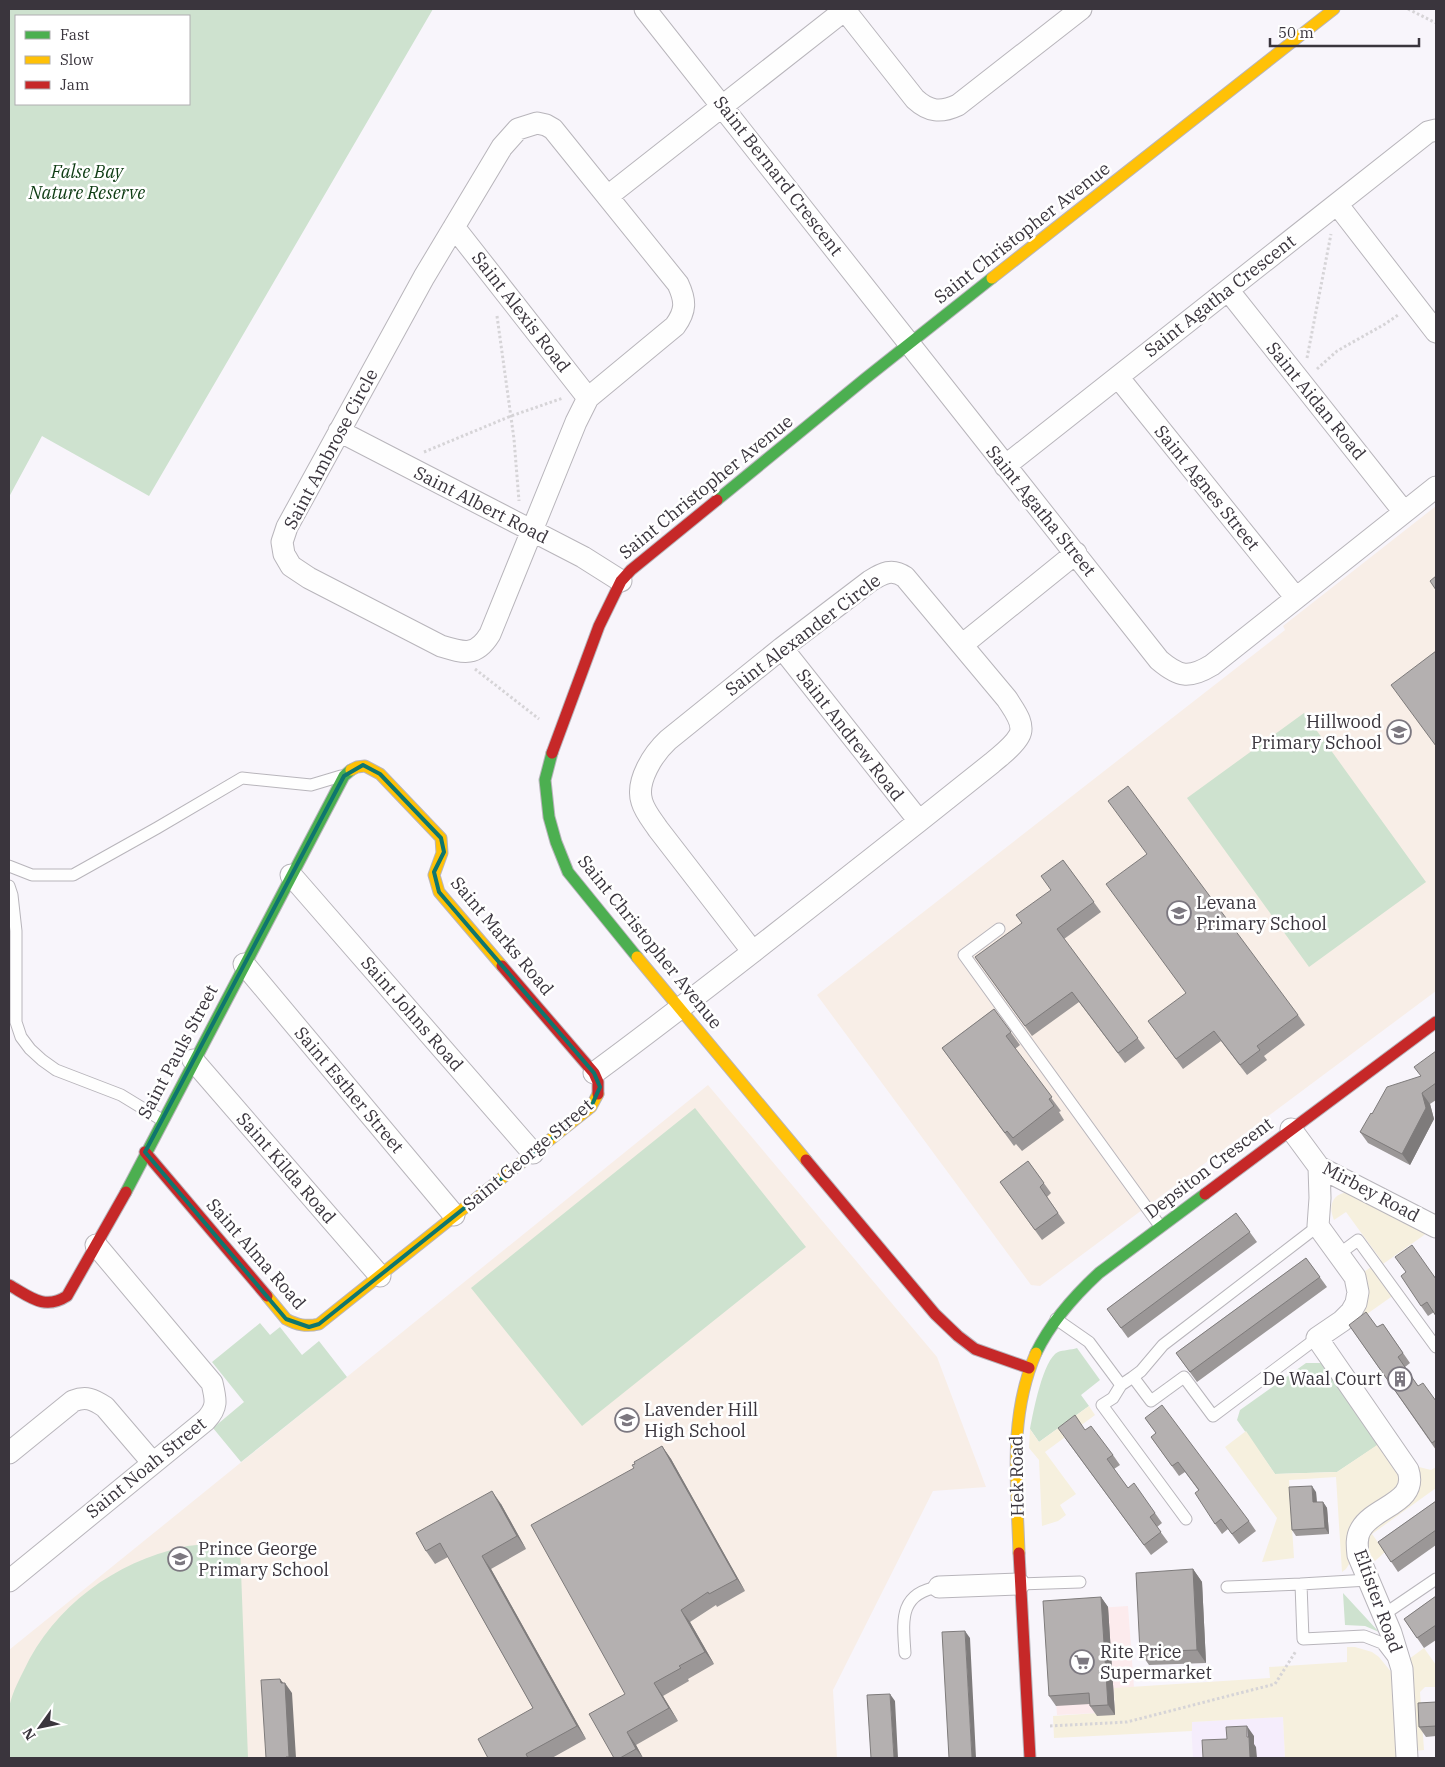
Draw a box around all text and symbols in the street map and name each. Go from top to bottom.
legend [15,15,190,105]
scale bar [1270,15,1419,47]
text: 50 m [1278,23,1314,42]
text: Fast [60,25,90,44]
text: Slow [60,50,94,69]
text: Jam [60,75,89,94]
street label: Saint Bernard Crescent [709,91,848,260]
street label: Saint Christopher Avenue [929,157,1114,309]
park label: False Bay Nature Reserve [28,160,145,204]
street label: Saint Agatha Crescent [1139,229,1300,362]
street label: Saint Alexis Road [467,247,576,377]
street label: Saint Aidan Road [1262,337,1371,465]
street label: Saint Ambrose Circle [278,364,383,533]
street label: Saint Christopher Avenue [614,409,797,564]
street label: Saint Agnes Street [1150,420,1265,555]
street label: Saint Agatha Street [981,440,1101,581]
street label: Saint Albert Road [410,461,552,548]
street label: Saint Alexander Circle [720,569,885,701]
street label: Saint Andrew Road [792,664,909,805]
place label: Hillwood Primary School [1251,710,1382,754]
school or university icon: Hillwood Primary School [1386,719,1412,745]
street label: Saint Christopher Avenue [573,850,728,1033]
street label: Saint Marks Road [446,872,559,1000]
place label: Levana Primary School [1196,891,1327,935]
school or university icon: Levana Primary School [1166,900,1192,926]
street label: Saint Johns Road [356,951,469,1076]
street label: Saint Pauls Street [132,981,223,1123]
street label: Saint Esther Street [290,1022,409,1158]
street label: Saint George Street [458,1093,597,1216]
street label: Saint Kilda Road [232,1107,341,1228]
street label: Depsiton Crescent [1140,1112,1277,1223]
street label: Mirbey Road [1319,1156,1424,1227]
street label: Saint Alma Road [202,1193,311,1314]
building icon: De Waal Court [1387,1366,1413,1392]
place label: De Waal Court [1263,1367,1382,1390]
place label: Lavender Hill High School [644,1398,758,1442]
school or university icon: Lavender Hill High School [614,1407,640,1433]
street label: Saint Noah Street [81,1412,210,1523]
street label: Hek Road [1004,1435,1029,1517]
place label: Prince George Primary School [198,1537,329,1581]
school or university icon: Prince George Primary School [167,1546,193,1572]
street label: Eltister Road [1349,1546,1408,1656]
place label: Rite Price Supermarket [1100,1640,1212,1684]
supermarket icon: Rite Price Supermarket [1069,1649,1095,1675]
north arrow [15,1702,65,1752]
text: N [19,1725,40,1744]

